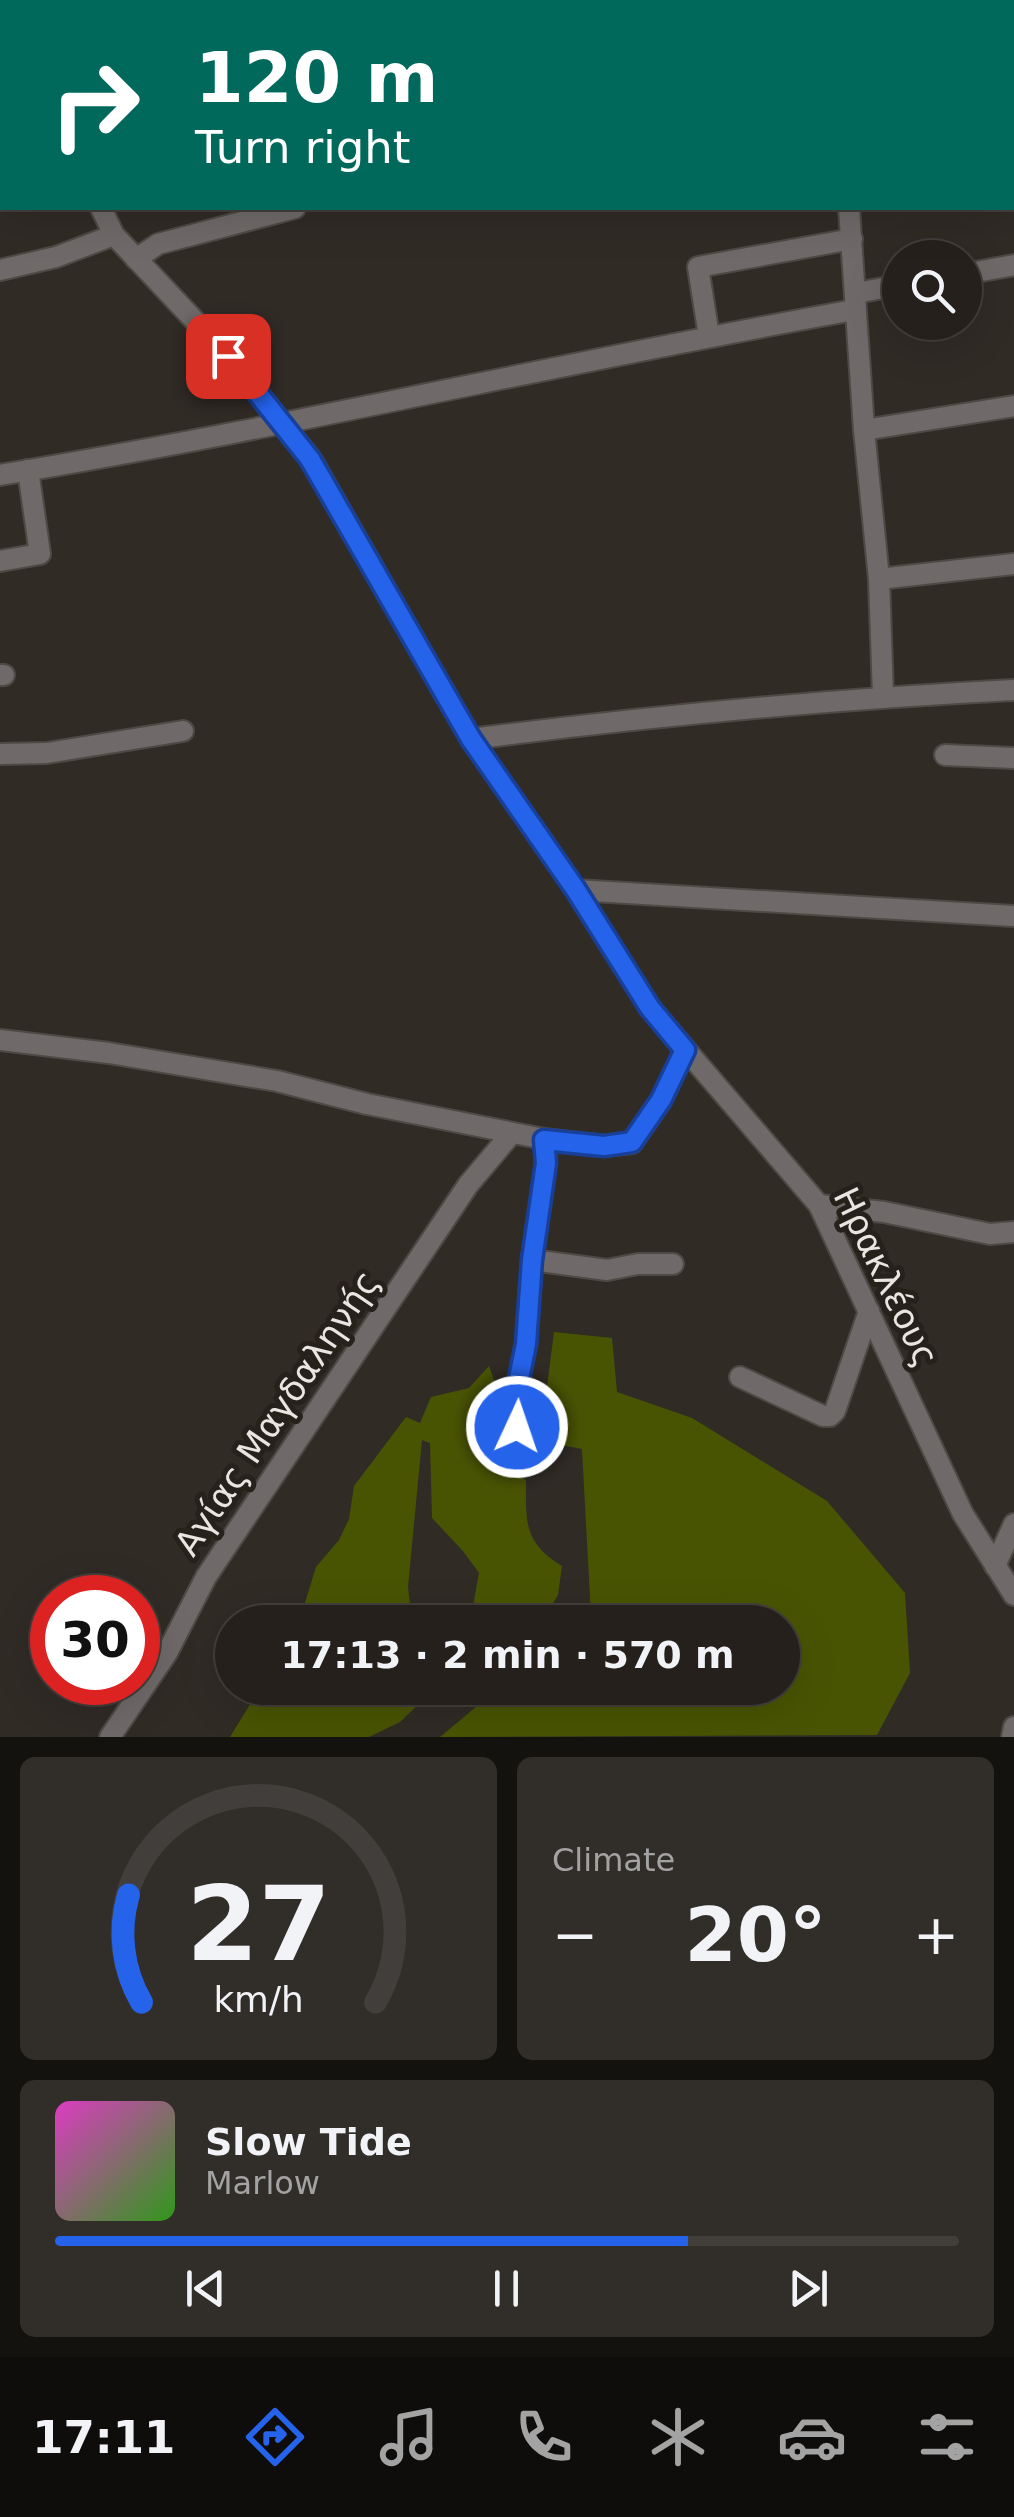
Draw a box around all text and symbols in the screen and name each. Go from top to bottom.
text: 120 m [195,37,438,119]
icon: right [30,40,160,170]
text: Turn right [195,121,410,174]
map controls [882,240,982,340]
button: search [882,240,982,340]
pin [186,314,271,399]
icon: arrive [201,329,256,384]
street label: Ηρακλέους [825,1181,947,1373]
street label: Αγίας Μαγδαληνής [167,1263,387,1563]
position arrow [465,1375,569,1479]
speed limit sign: 30 [30,1575,160,1705]
text: 17:13 · 2 min · 570 m [280,1633,735,1677]
text: Climate [552,1841,675,1879]
text: 27 [186,1863,331,1985]
text: 20° [685,1891,826,1979]
text: − [552,1903,598,1967]
text: + [913,1903,959,1967]
text: km/h [213,1979,304,2020]
text: Slow Tide [205,2120,412,2164]
text: Marlow [205,2164,320,2202]
icon: previous [178,2261,233,2316]
icon: pause [479,2261,534,2316]
icon: next [781,2261,836,2316]
icon: directions [240,2402,310,2472]
icon: music [374,2402,444,2472]
icon: phone [509,2402,579,2472]
icon: climate [643,2402,713,2472]
icon: car [777,2402,847,2472]
icon: filters [912,2402,982,2472]
text: 17:11 [32,2411,175,2464]

